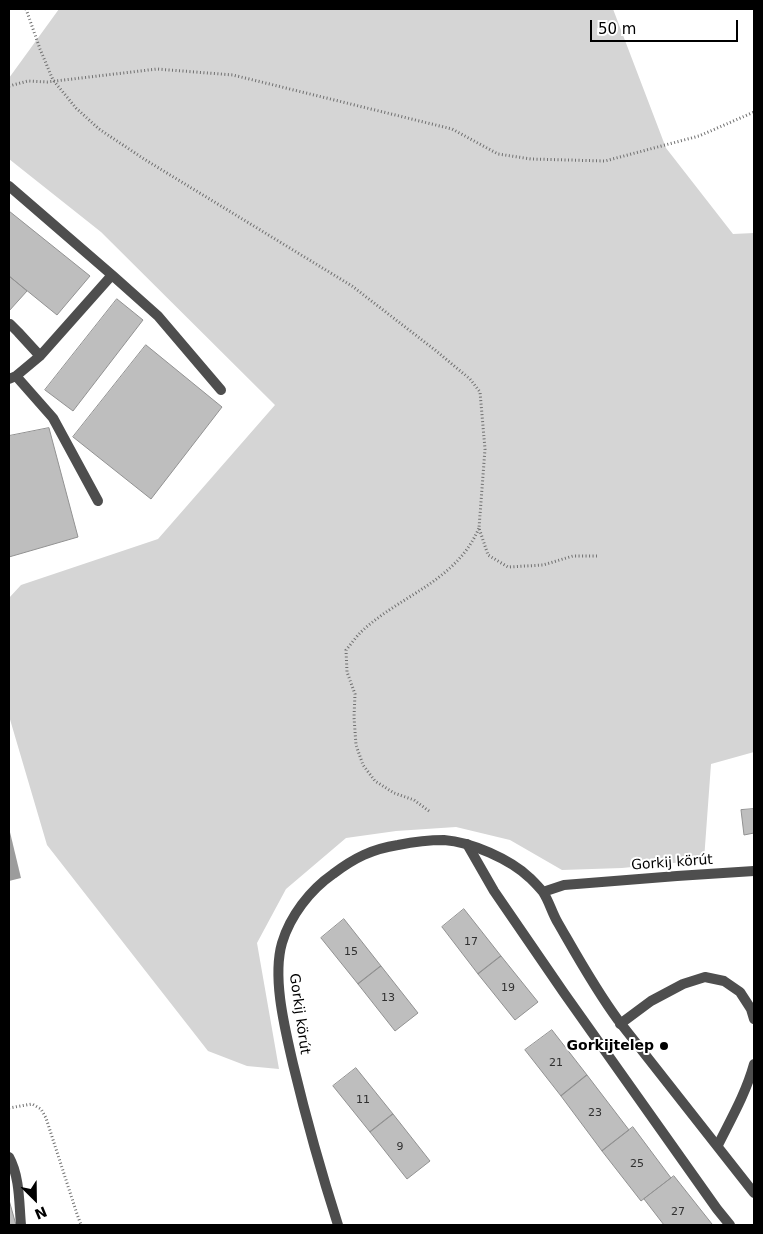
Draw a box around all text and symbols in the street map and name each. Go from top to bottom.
scale bar [593,10,740,42]
text: 50 m [598,20,636,38]
street label: Gorkij körút [631,852,713,874]
house number: 17 [464,935,478,949]
house number: 15 [344,945,358,959]
street label: Gorkij körút [285,972,313,1056]
house number: 19 [501,981,515,995]
house number: 13 [381,991,395,1005]
place label: Gorkijtelep [567,1038,654,1054]
marker: Gorkijtelep [658,1040,670,1052]
house number: 21 [549,1056,563,1070]
house number: 11 [356,1093,370,1107]
house number: 23 [588,1106,602,1120]
house number: 9 [397,1140,403,1154]
house number: 25 [630,1157,644,1171]
north arrow [10,1174,60,1224]
text: N [32,1203,49,1222]
house number: 27 [671,1205,685,1219]

